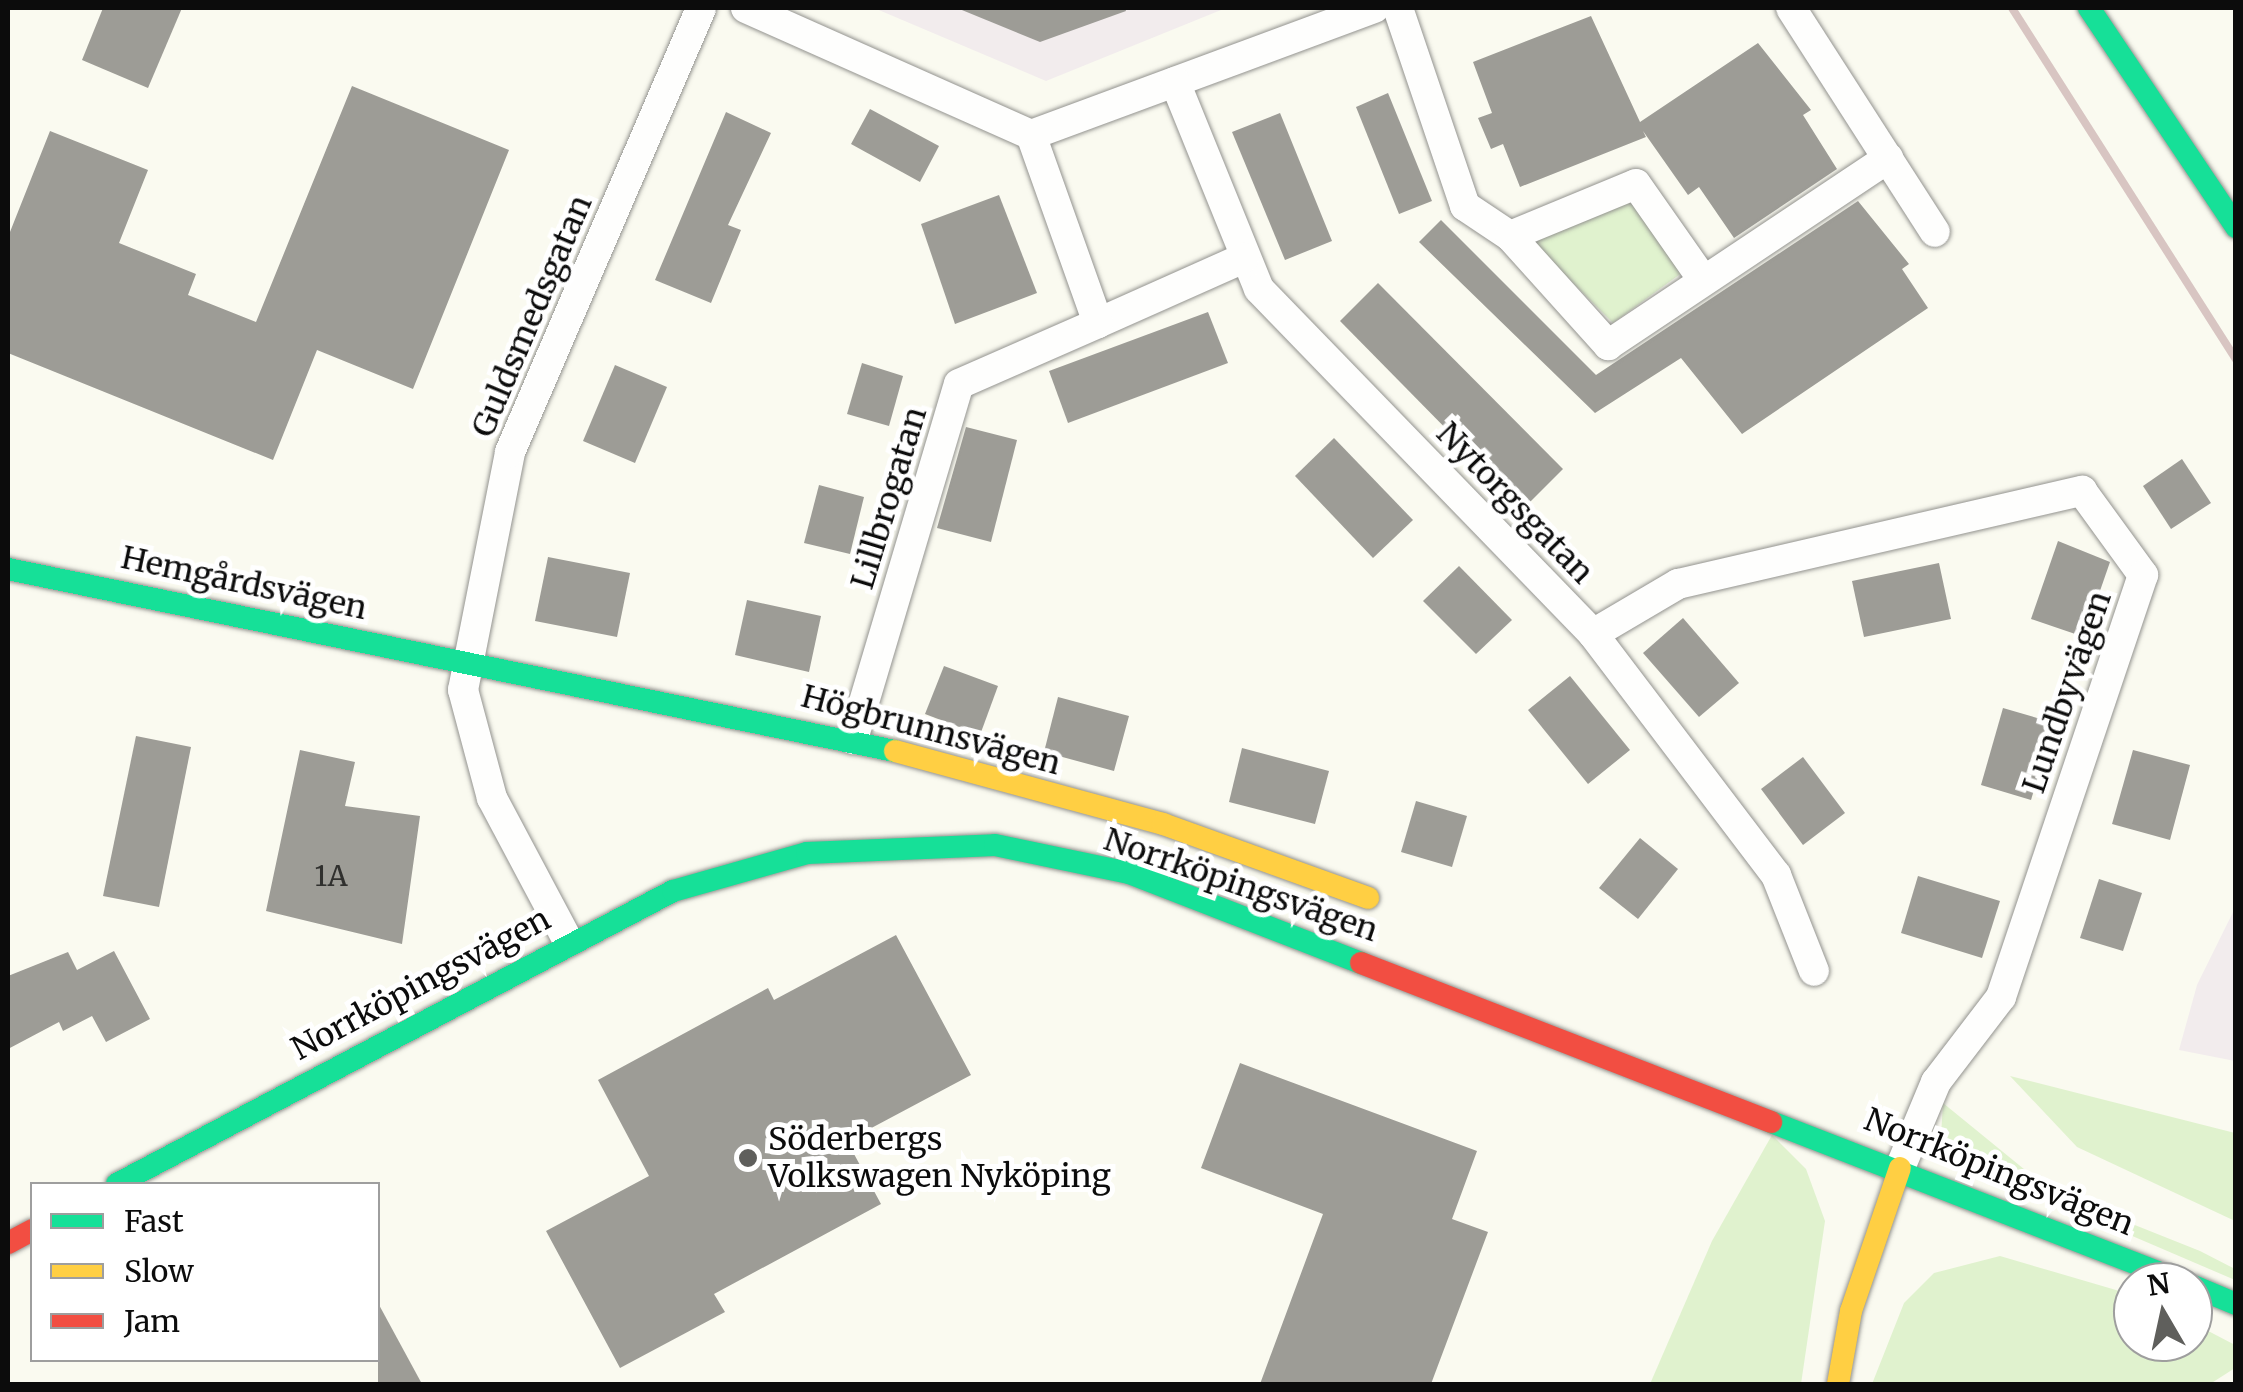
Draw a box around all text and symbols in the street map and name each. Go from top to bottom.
street label: Guldsmedsgatan [464,189,600,443]
street label: Lillbrogatan [843,402,935,594]
street label: Nytorgsgatan [1429,414,1601,592]
street label: Hemgårdsvägen [118,538,370,628]
street label: Lundbyvägen [2015,586,2119,798]
street label: Högbrunnsvägen [797,677,1065,783]
street label: Norrköpingsvägen [1099,820,1383,950]
house number: 1A [315,859,347,893]
street label: Norrköpingsvägen [285,900,557,1068]
street label: Norrköpingsvägen [1859,1100,2139,1244]
place label: Söderbergs Volkswagen Nyköping [768,1121,1111,1196]
marker: Söderbergs Volkswagen Nyköping [737,1147,759,1169]
legend [30,1182,380,1362]
text: Fast [124,1202,184,1240]
text: Slow [124,1252,194,1290]
north arrow [2113,1262,2213,1362]
text: N [2145,1265,2172,1304]
text: Jam [124,1302,180,1340]

